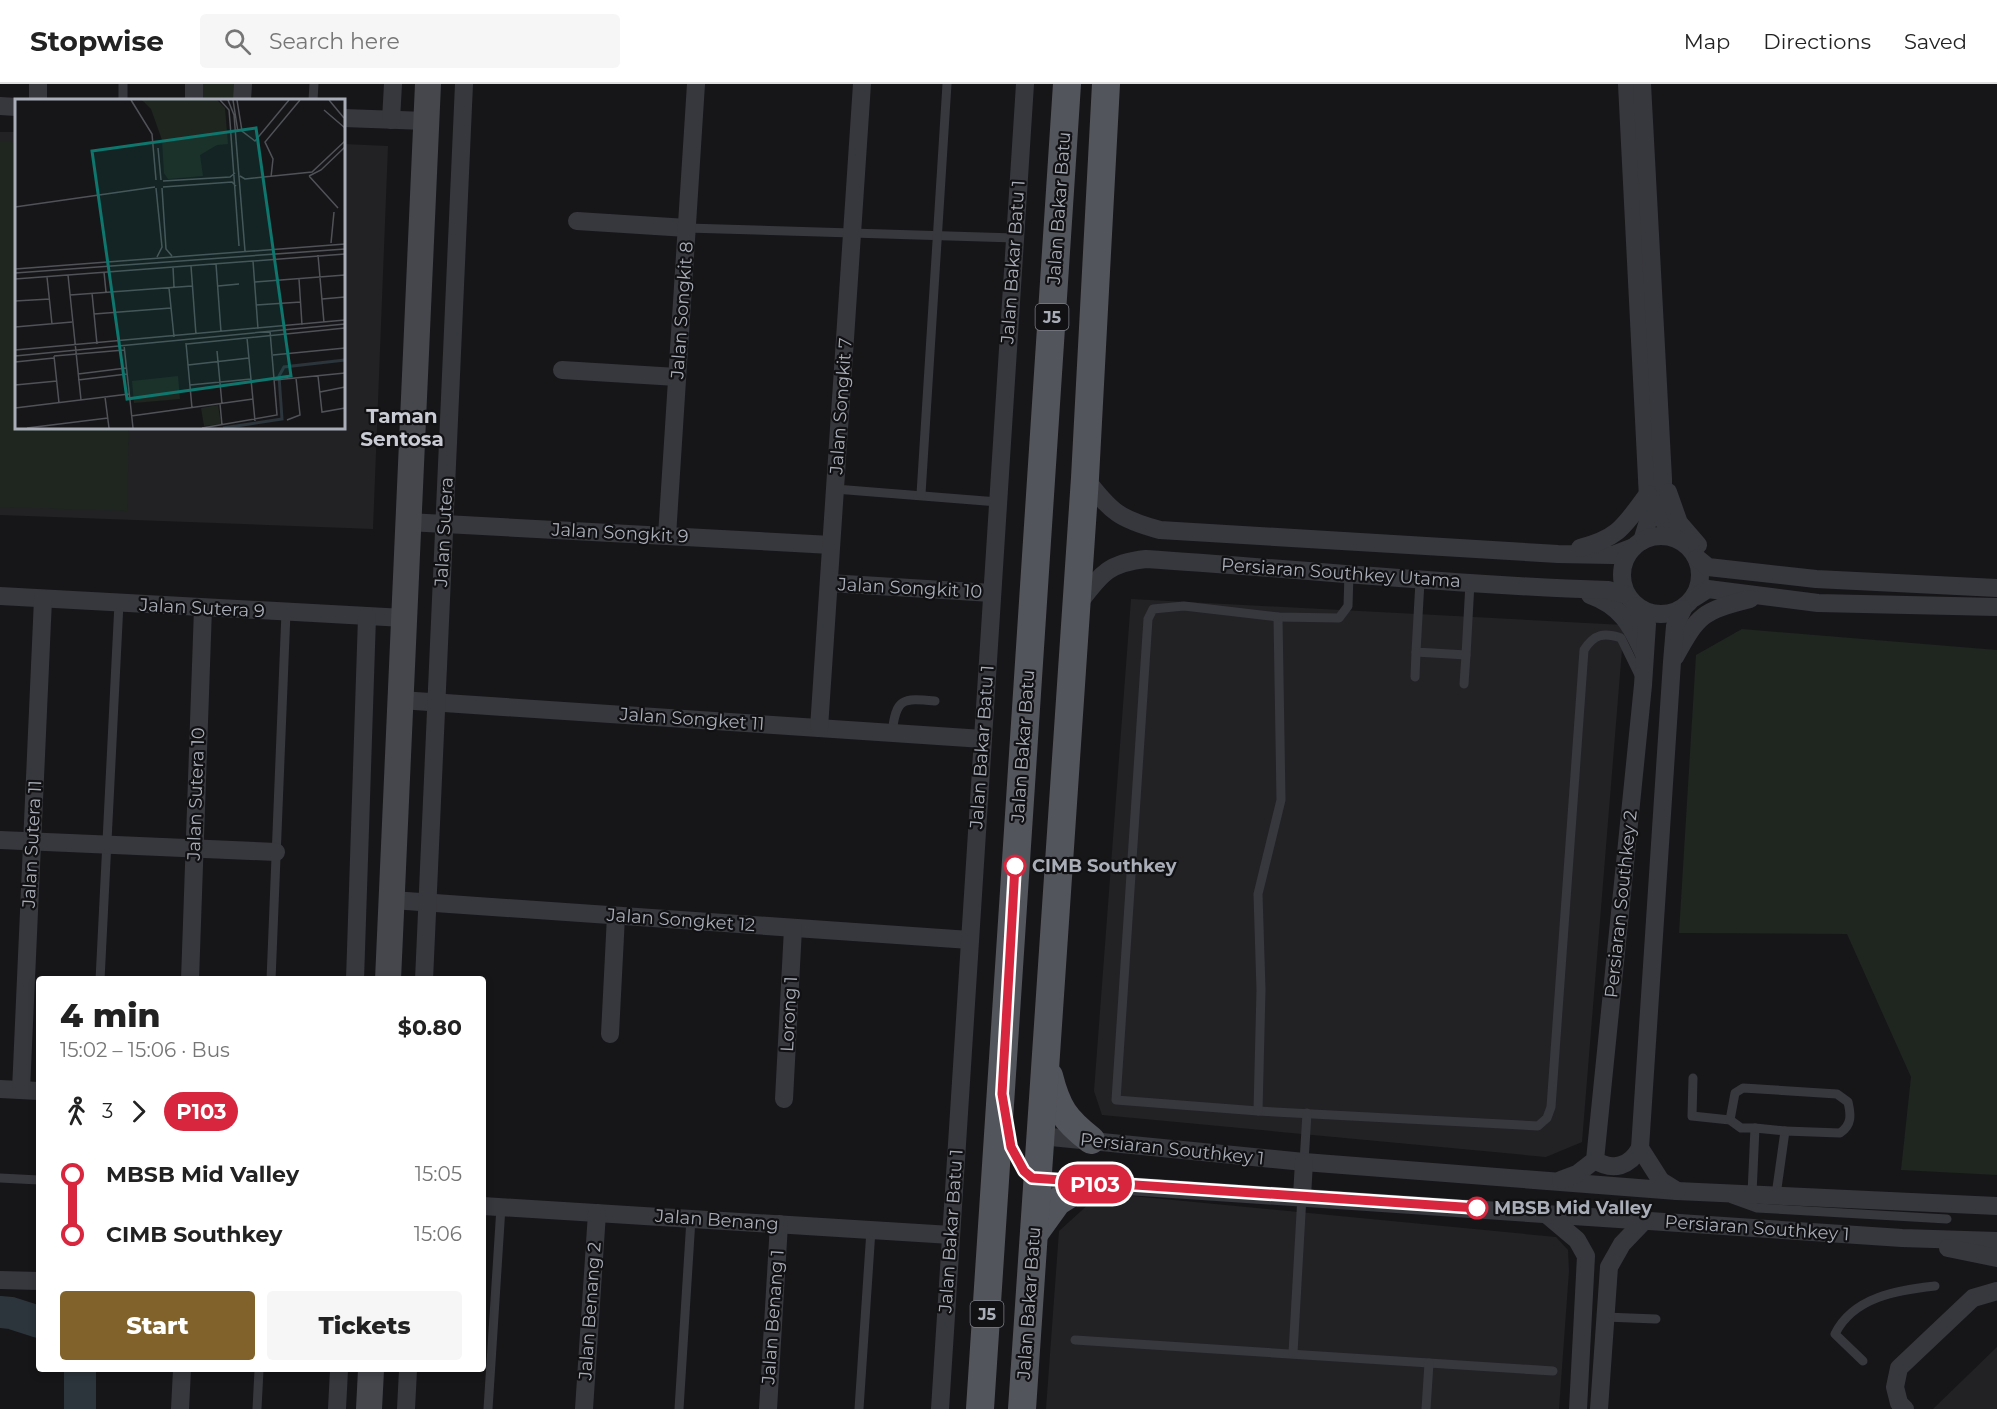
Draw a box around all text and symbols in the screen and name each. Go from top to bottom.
search box [200,14,620,68]
text: Stopwise [30,24,164,58]
icon: search [221,25,254,58]
text: Search here [269,28,400,55]
text: Map [1684,29,1730,54]
text: Directions [1763,29,1871,54]
text: Saved [1904,29,1967,54]
inset map [15,99,345,429]
street label: Jalan Bakar Batu [1043,131,1075,286]
street label: Jalan Bakar Batu 1 [996,179,1030,346]
street label: Jalan Songkit 8 [666,241,698,380]
road number: J5 [1036,304,1068,330]
street label: Jalan Songkit 7 [825,337,857,476]
district label: Taman Sentosa [360,404,444,451]
street label: Jalan Sutera [430,476,458,589]
street label: Jalan Songkit 9 [550,518,689,548]
street label: Persiaran Southkey Utama [1220,554,1462,592]
street label: Jalan Songkit 10 [836,573,983,603]
street label: Jalan Sutera 9 [138,594,265,622]
street label: Jalan Bakar Batu 1 [965,664,999,831]
street label: Jalan Bakar Batu [1007,669,1039,824]
street label: Jalan Songket 11 [618,703,765,735]
street label: Jalan Sutera 10 [183,727,209,862]
street label: Jalan Sutera 11 [18,780,46,909]
street label: Persiaran Southkey 2 [1600,809,1642,999]
marker: CIMB Southkey [1004,855,1026,877]
place label: CIMB Southkey [1032,855,1177,877]
street label: Jalan Songket 12 [605,904,756,936]
street label: Lorong 1 [776,976,802,1052]
text: 4 min [60,995,161,1035]
text: $0.80 [398,1014,462,1041]
text: 15:02 – 15:06 · Bus [60,1038,230,1062]
icon: walk [60,1095,93,1128]
icon: forward [122,1095,155,1128]
text: 3 [102,1099,113,1123]
text: P103 [176,1099,226,1124]
street label: Persiaran Southkey 1 [1079,1128,1265,1170]
street label: Jalan Bakar Batu 1 [934,1148,968,1315]
text: MBSB Mid Valley [106,1161,299,1188]
text: 15:05 [415,1162,462,1186]
line badge: P103 [1053,1164,1137,1204]
text: P103 [1070,1172,1120,1197]
marker: MBSB Mid Valley [1466,1197,1488,1219]
place label: MBSB Mid Valley [1494,1197,1652,1219]
street label: Jalan Benang [654,1205,779,1235]
street label: Persiaran Southkey 1 [1664,1211,1850,1245]
text: CIMB Southkey [106,1221,282,1248]
text: 15:06 [414,1222,462,1246]
street label: Jalan Bakar Batu [1013,1226,1045,1381]
street label: Jalan Benang 2 [574,1241,606,1382]
street label: Jalan Benang 1 [757,1249,789,1386]
button: Start [60,1291,255,1360]
button: Tickets [267,1291,462,1360]
road number: J5 [970,1301,1004,1327]

